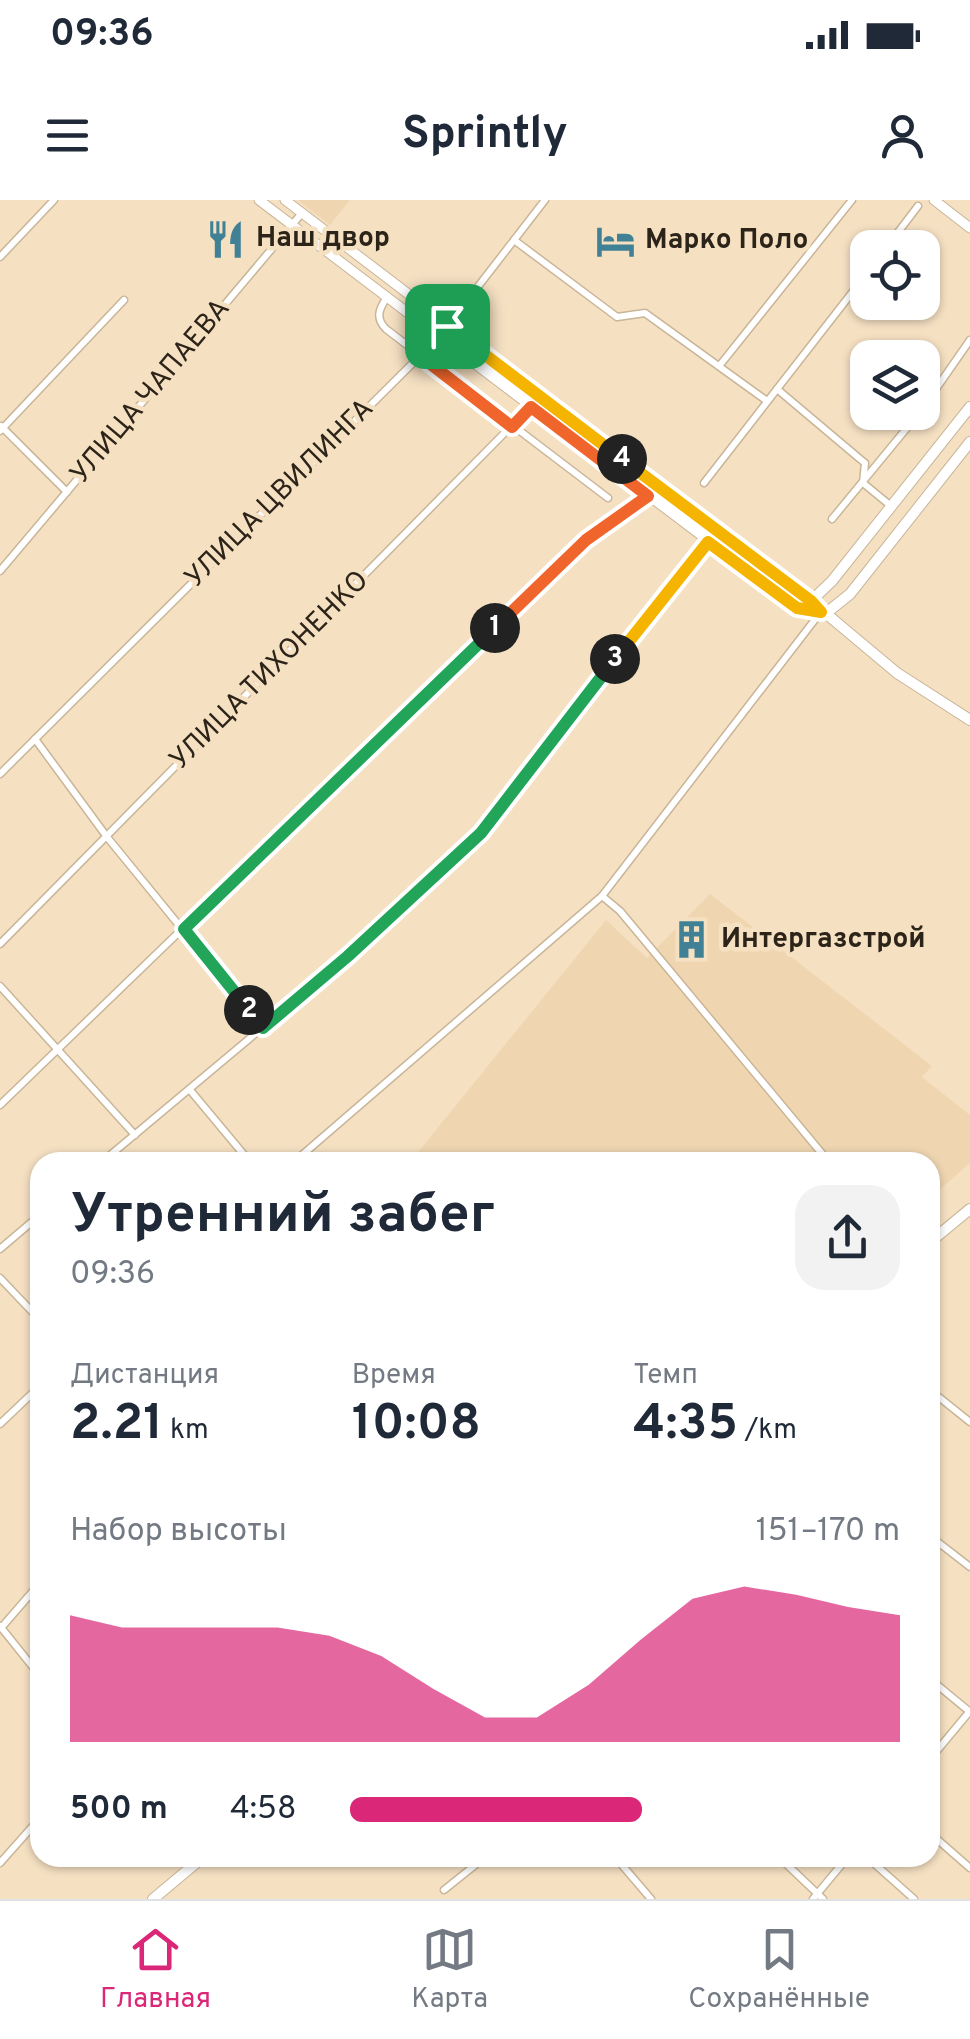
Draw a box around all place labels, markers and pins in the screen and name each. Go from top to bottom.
restaurant icon: Наш двор [205,218,247,260]
hotel icon: Марко Поло [594,220,636,262]
place label: Наш двор [256,221,390,257]
place label: Марко Поло [645,223,808,259]
pin [405,284,490,369]
pin: 4 [597,434,647,484]
pin: 1 [470,603,520,653]
pin: 3 [590,634,640,684]
building icon: Интергазстрой [670,919,712,961]
place label: Интергазстрой [721,922,926,958]
pin: 2 [224,985,274,1035]

